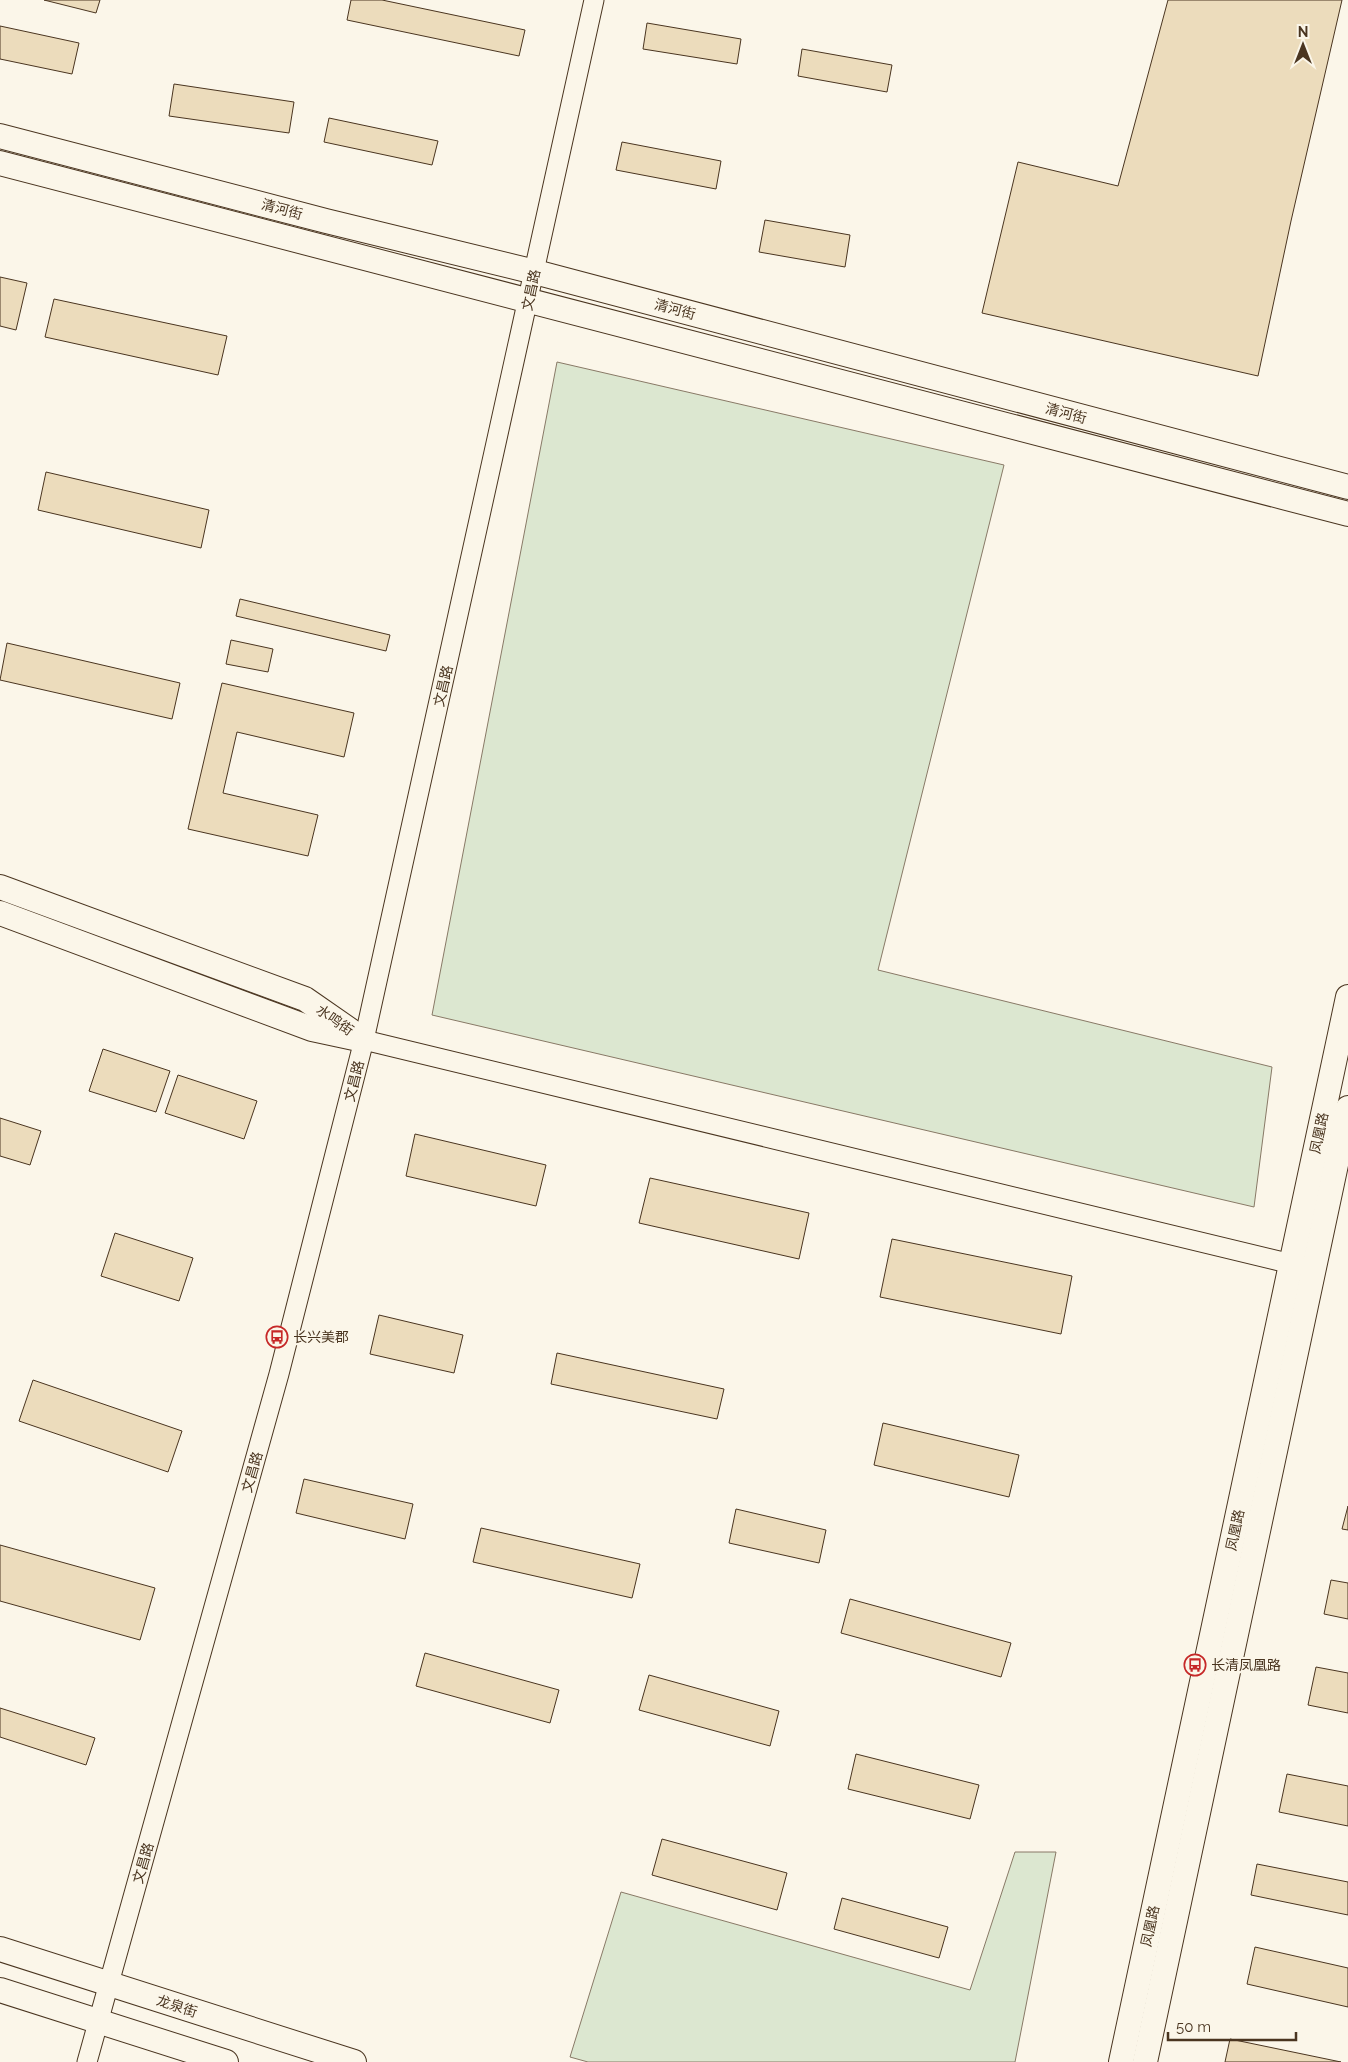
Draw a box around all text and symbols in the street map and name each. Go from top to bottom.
north arrow [1278,20,1328,70]
text: N [1298,24,1308,40]
street label: 清河街 [260,196,304,222]
street label: 文昌路 [519,268,543,312]
street label: 清河街 [653,296,697,322]
street label: 清河街 [1044,400,1088,426]
street label: 文昌路 [430,664,456,708]
street label: 水鸣街 [313,1001,357,1039]
street label: 文昌路 [341,1059,367,1103]
street label: 凤凰路 [1307,1111,1331,1155]
bus stop icon: 长兴美郡 [265,1325,289,1349]
place label: 长兴美郡 [293,1329,349,1345]
street label: 文昌路 [239,1450,265,1494]
street label: 凤凰路 [1223,1508,1247,1552]
bus stop icon: 长清凤凰路 [1183,1653,1207,1677]
place label: 长清凤凰路 [1211,1657,1281,1673]
street label: 文昌路 [130,1841,156,1885]
street label: 凤凰路 [1138,1904,1162,1948]
street label: 龙泉街 [155,1992,199,2020]
scale bar [1168,2010,1296,2042]
text: 50 m [1176,2018,1211,2036]

